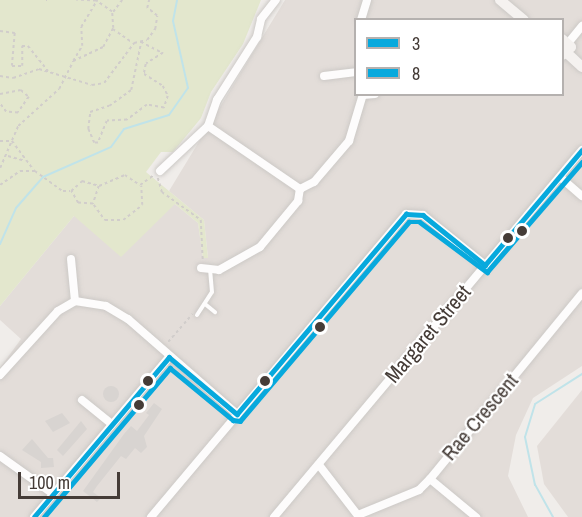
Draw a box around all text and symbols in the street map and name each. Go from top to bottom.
legend [354,18,564,96]
text: 3 [412,31,420,56]
text: 8 [412,61,420,86]
unlabelled marker [516,225,528,237]
unlabelled marker [502,232,514,244]
street label: Margaret Street [380,280,476,388]
unlabelled marker [314,321,326,333]
street label: Rae Crescent [437,369,523,465]
unlabelled marker [142,375,154,387]
unlabelled marker [259,375,271,387]
unlabelled marker [133,399,145,411]
scale bar [21,460,123,498]
text: 100 m [29,470,70,495]

